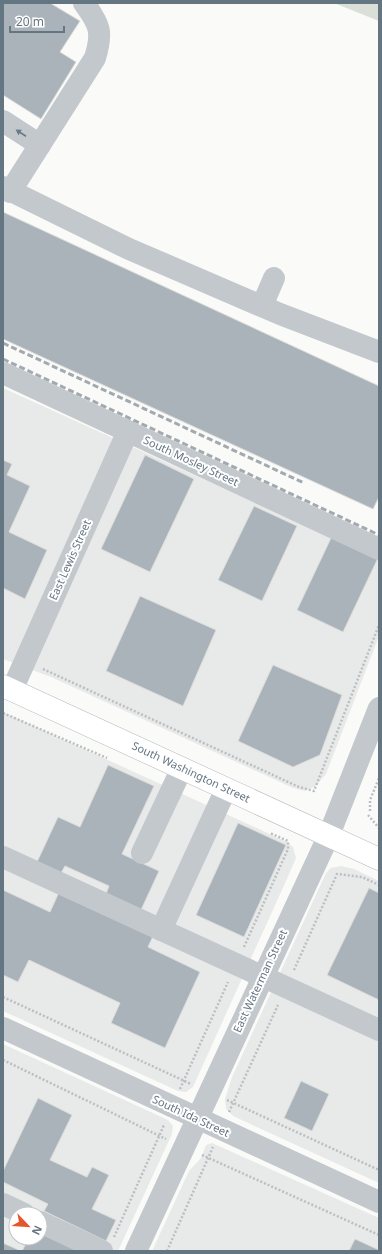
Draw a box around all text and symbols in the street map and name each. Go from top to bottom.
scale bar [10,8,64,34]
text: 20 m [16,13,44,30]
one-way arrow [15,130,27,137]
street label: South Mosley Street [141,432,241,489]
street label: East Lewis Street [45,517,94,602]
street label: South Washington Street [130,738,253,806]
street label: East Waterman Street [229,927,290,1035]
street label: South Ida Street [150,1091,232,1140]
north arrow [8,1206,48,1246]
text: N [29,1223,46,1238]

